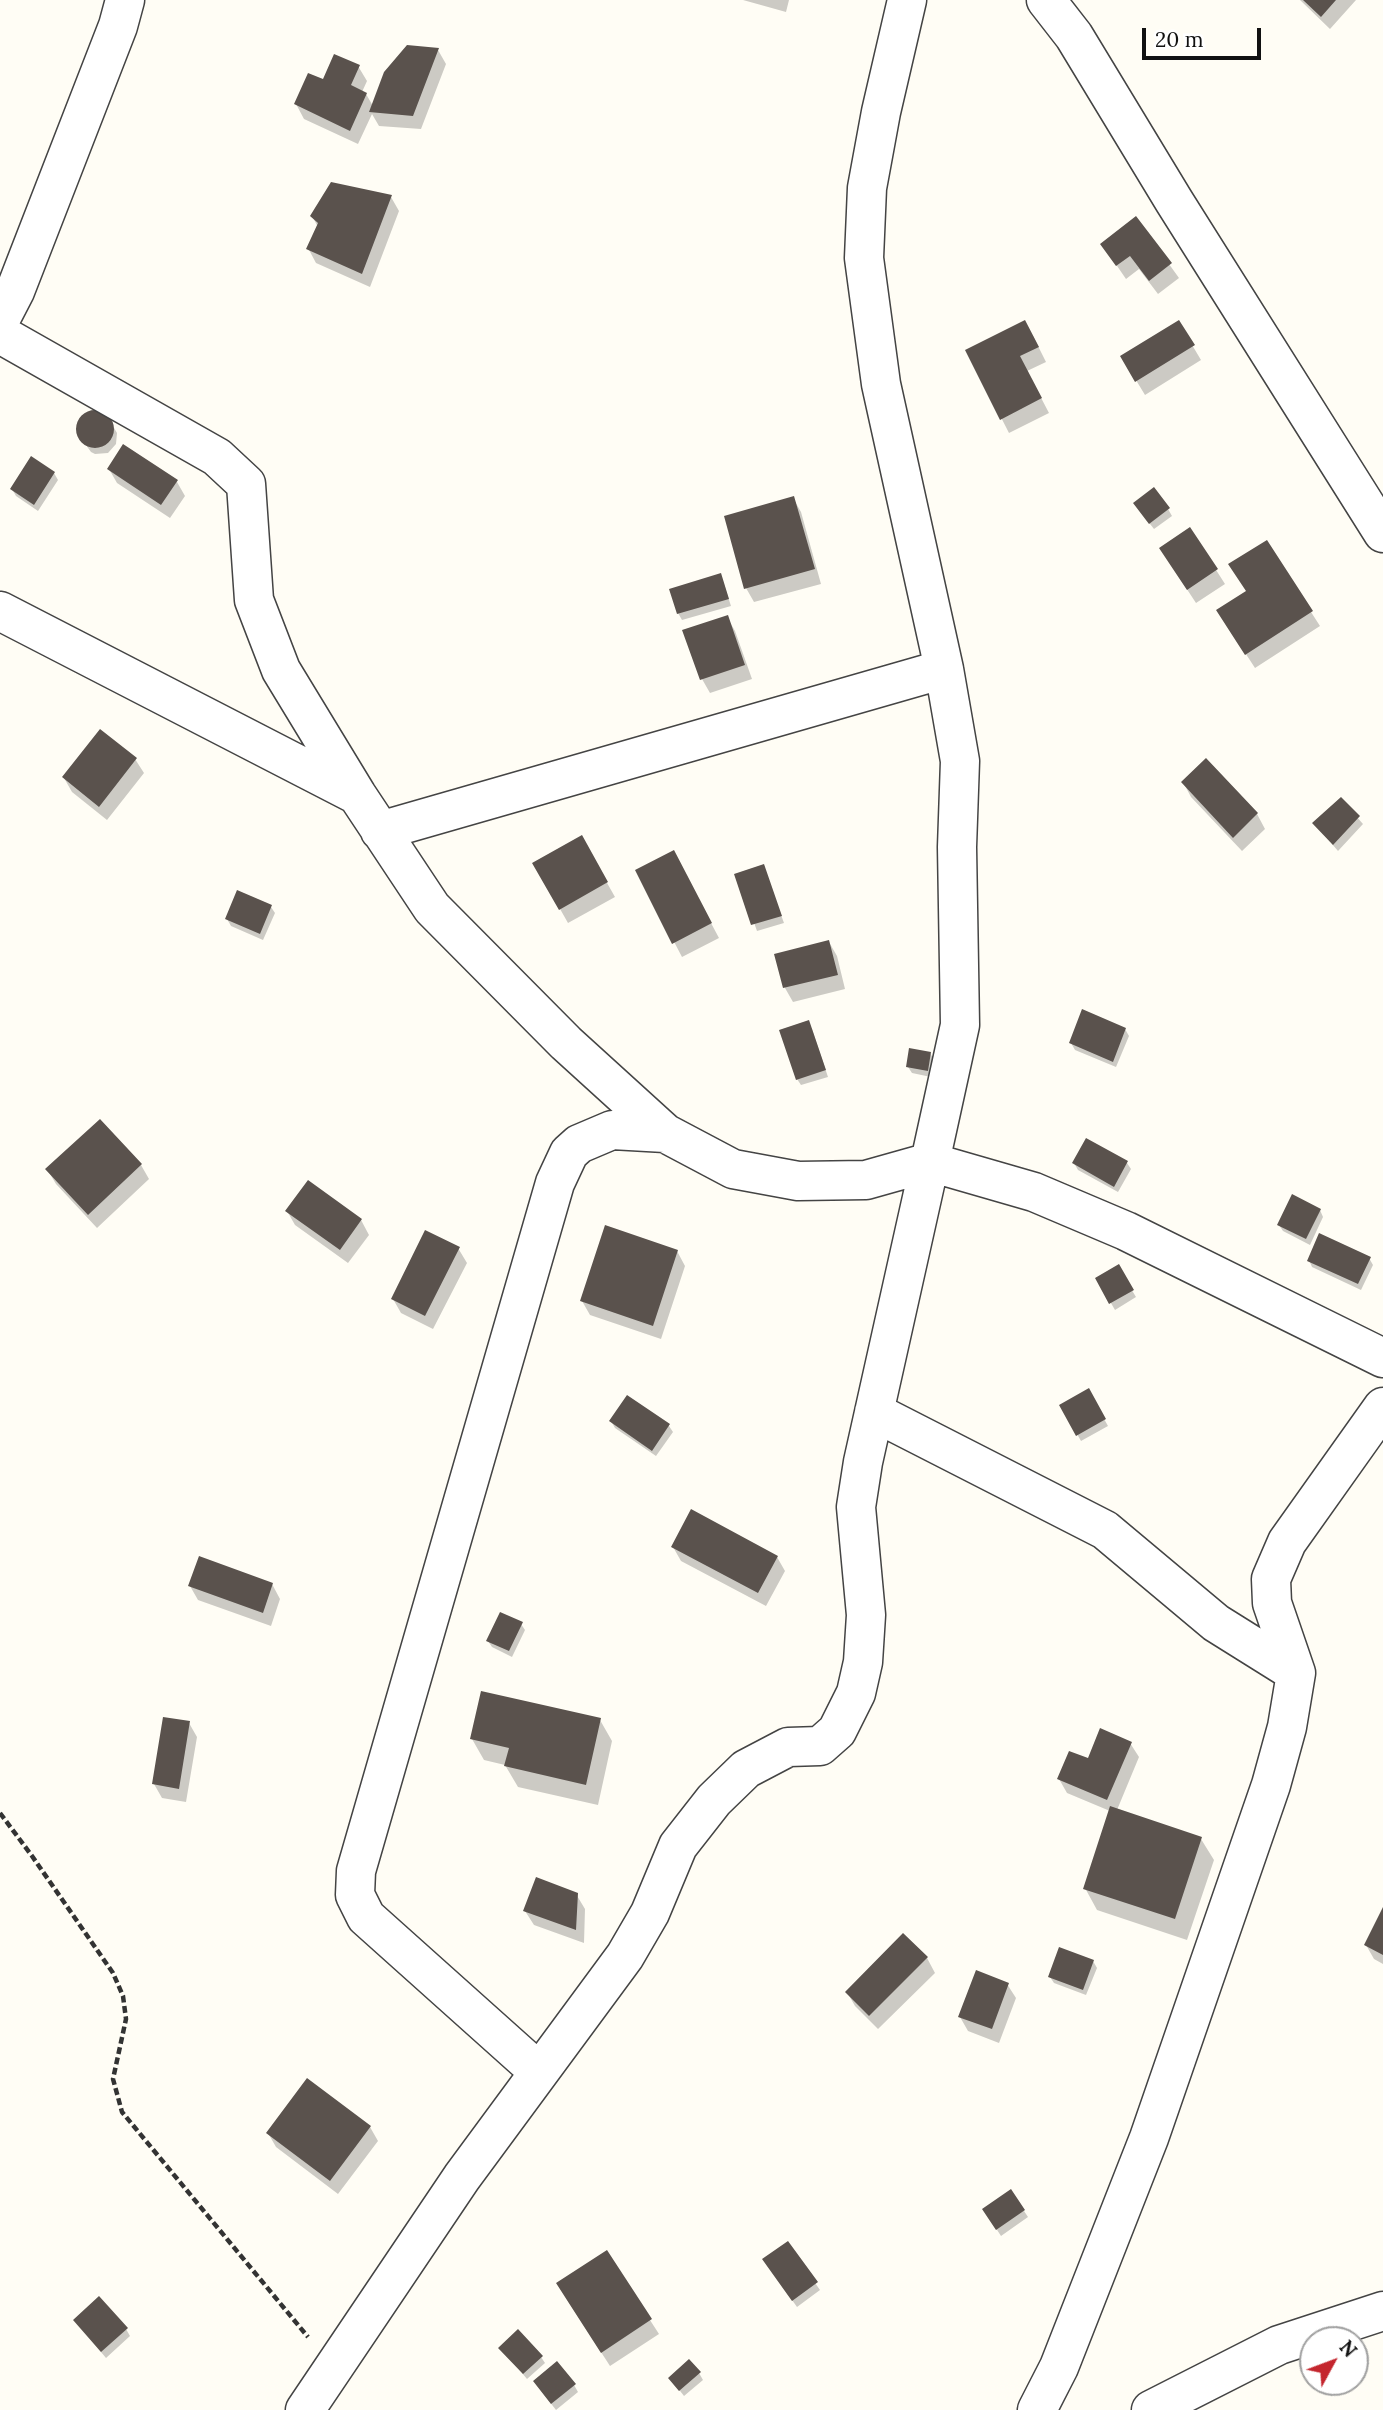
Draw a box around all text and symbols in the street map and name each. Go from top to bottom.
scale bar [1145,14,1264,58]
text: 20 m [1155,26,1204,53]
north arrow [1299,2326,1369,2396]
text: N [1334,2335,1362,2362]

